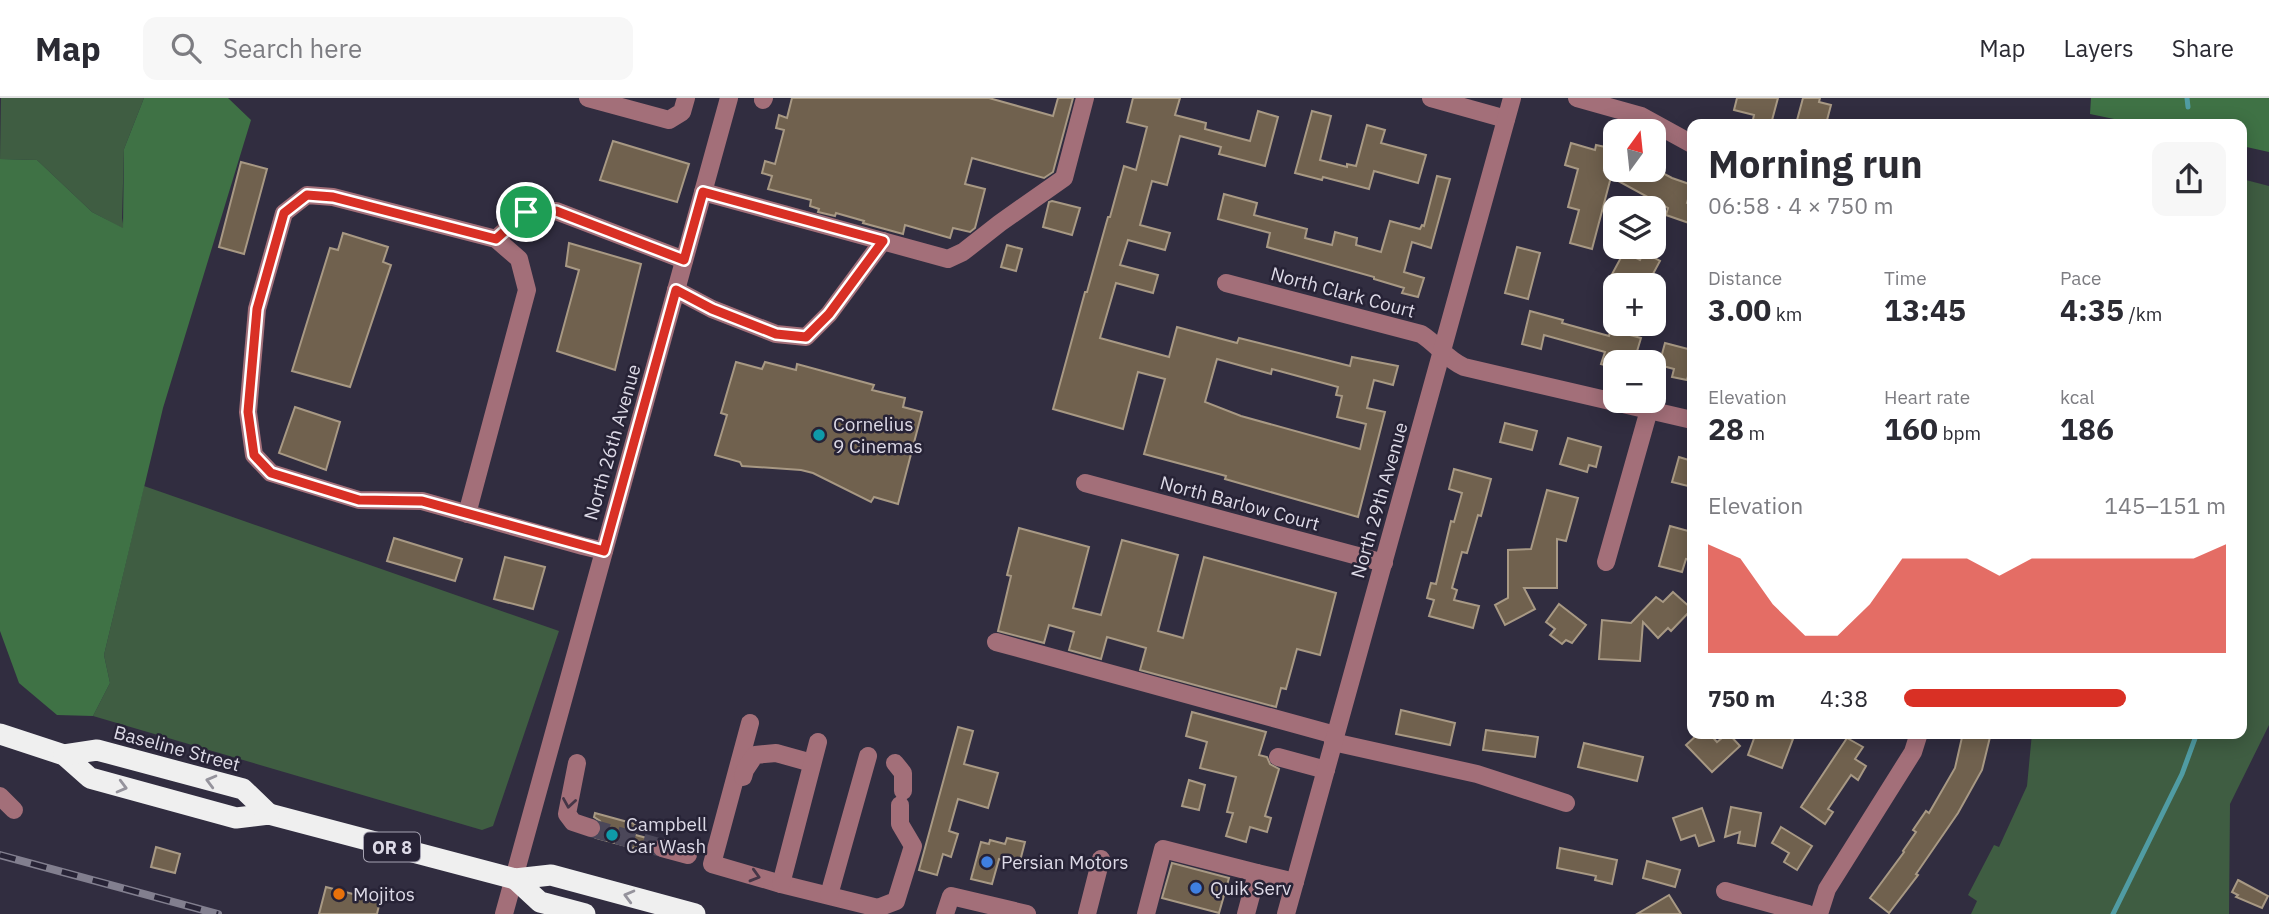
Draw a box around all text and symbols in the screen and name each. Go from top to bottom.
search box [143,17,633,80]
text: Map [35,27,101,70]
icon: search [167,29,205,67]
text: Search here [223,31,362,65]
text: Map [1979,32,2026,64]
text: Layers [2064,32,2134,64]
text: Share [2172,32,2234,64]
north arrow [1603,119,1666,182]
map controls [1603,119,1666,413]
text: Morning run [1708,139,1923,188]
button: share [2152,142,2226,216]
pin [496,182,556,242]
text: 06:58 · 4 × 750 m [1708,190,1894,220]
icon: arrive [507,193,545,231]
button: layers [1603,196,1666,259]
street label: North Clark Court [1268,261,1418,323]
text: Distance [1708,266,1782,290]
text: Time [1884,266,1927,290]
text: Pace [2060,266,2101,290]
button: + [1603,273,1666,336]
text: 3.00 [1708,290,1771,329]
text: 13:45 [1884,290,1966,329]
text: 4:35 [2060,290,2124,329]
text: km [1771,302,1802,326]
text: /km [2124,302,2162,326]
button: − [1603,350,1666,413]
street label: North 26th Avenue [578,361,646,523]
text: Elevation [1708,385,1787,409]
text: Heart rate [1884,385,1970,409]
text: kcal [2060,385,2095,409]
text: 28 [1708,409,1744,448]
text: 160 [1884,409,1938,448]
text: 186 [2060,409,2114,448]
place label: Cornelius 9 Cinemas [833,412,923,458]
street label: North 29th Avenue [1345,419,1413,581]
text: m [1744,421,1765,445]
text: bpm [1938,421,1981,445]
marker: Cornelius 9 Cinemas [811,427,827,443]
street label: North Barlow Court [1158,470,1322,536]
text: Elevation [1708,490,1803,520]
text: 145–151 m [2104,490,2226,520]
text: 750 m [1708,683,1775,713]
text: 4:38 [1820,683,1868,713]
street label: Baseline Street [111,720,243,776]
one-way arrow [205,775,217,789]
one-way arrow [116,779,128,793]
one-way arrow [562,797,577,809]
place label: Campbell Car Wash [626,812,707,858]
marker: Campbell Car Wash [604,827,620,843]
road number: OR 8 [364,832,420,862]
place label: Persian Motors [1001,850,1129,874]
marker: Persian Motors [979,854,995,870]
one-way arrow [749,868,761,883]
place label: Quik Serv [1210,876,1291,900]
marker: Quik Serv [1188,880,1204,896]
place label: Mojitos [353,882,415,906]
marker: Mojitos [331,886,347,902]
one-way arrow [623,890,635,904]

